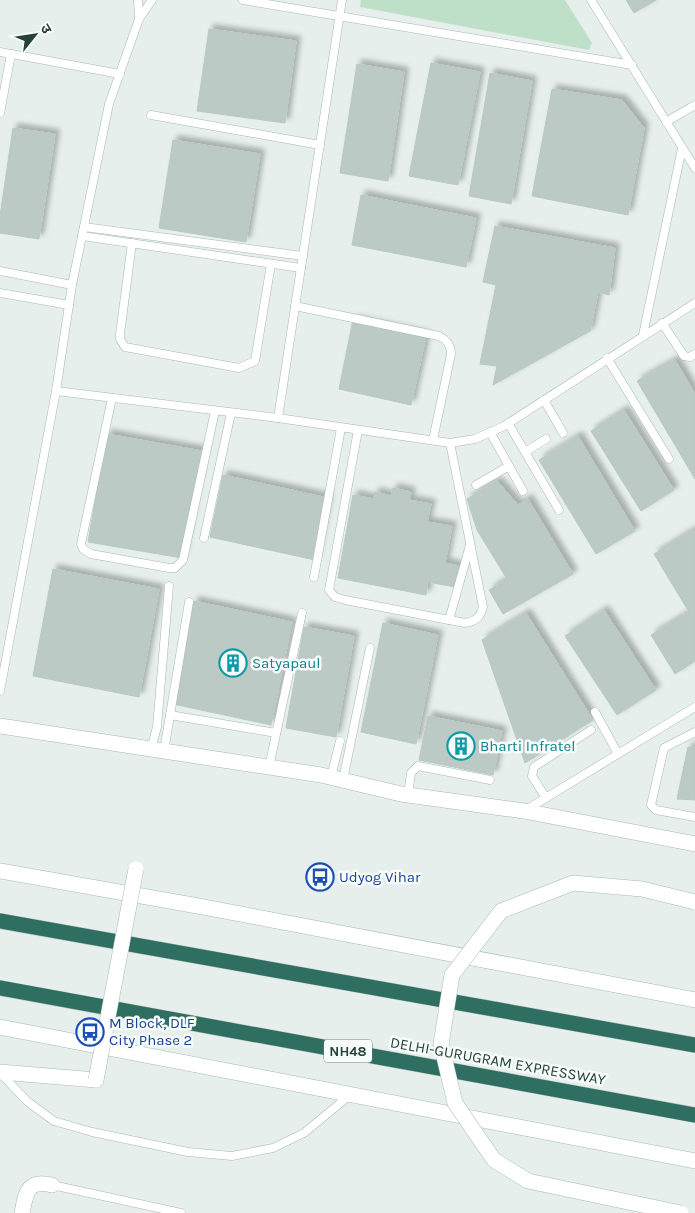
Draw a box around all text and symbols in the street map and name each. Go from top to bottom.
north arrow [10,10,60,60]
text: उ [36,21,56,37]
building icon: Satyapaul [218,648,248,678]
place label: Satyapaul [252,654,321,672]
building icon: Bharti Infratel [446,731,476,761]
place label: Bharti Infratel [480,737,575,755]
bus stop icon: Udyog Vihar [305,862,335,892]
place label: Udyog Vihar [339,868,421,886]
place label: M Block, DLF City Phase 2 [109,1014,195,1049]
bus stop icon: M Block, DLF City Phase 2 [75,1017,105,1047]
street label: DELHI-GURUGRAM EXPRESSWAY [389,1033,608,1089]
road number: NH48 [324,1040,372,1062]

